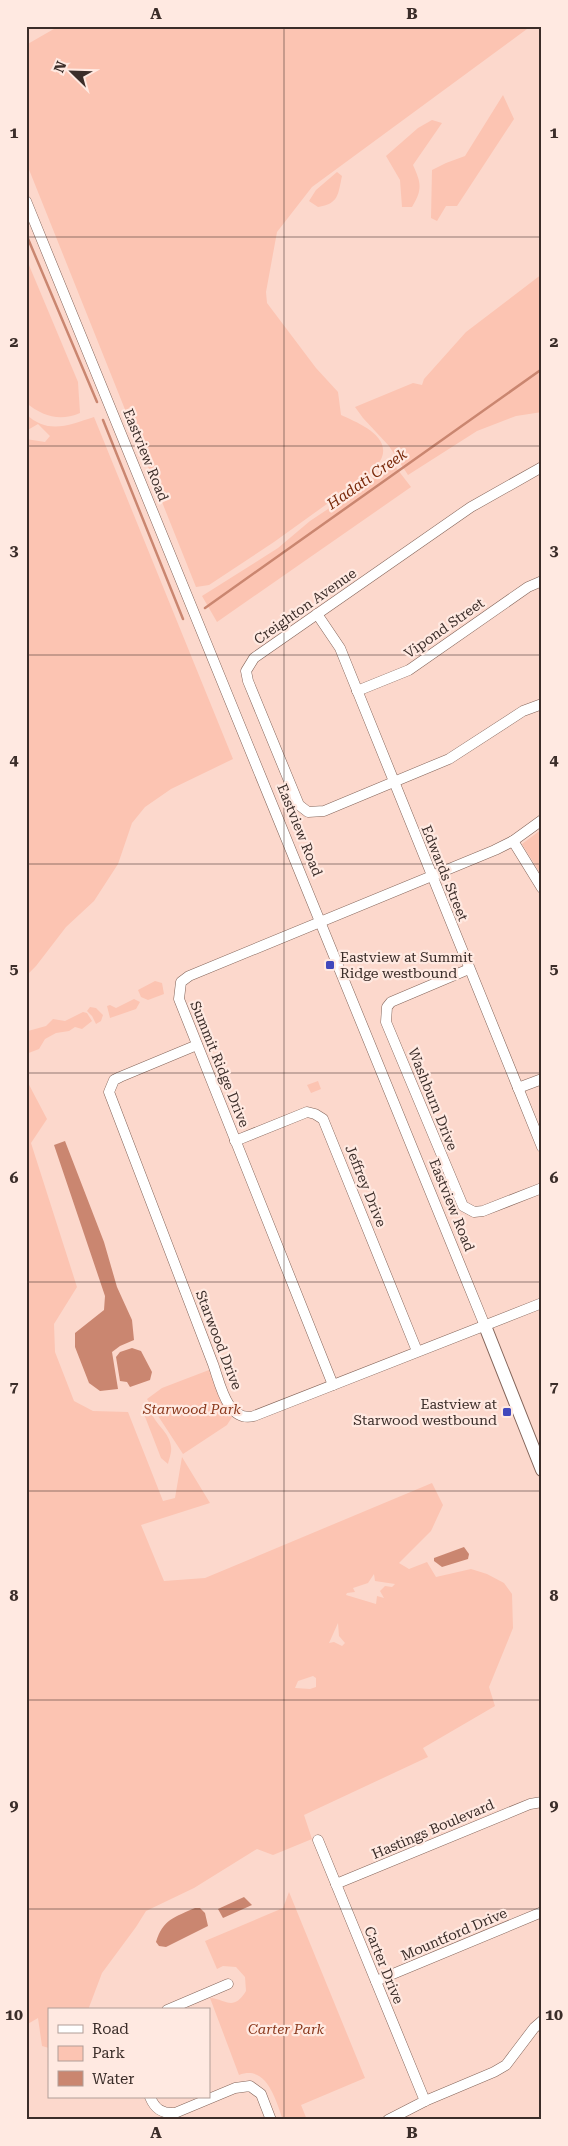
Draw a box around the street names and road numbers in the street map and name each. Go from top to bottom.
street label: Eastview Road [120,406,172,504]
street label: Creighton Avenue [251,564,360,647]
street label: Vipond Street [401,595,487,661]
street label: Eastview Road [274,781,326,879]
street label: Edwards Street [418,823,472,923]
street label: Summit Ridge Drive [187,999,253,1130]
street label: Washburn Drive [405,1045,461,1153]
street label: Jeffrey Drive [342,1143,390,1230]
street label: Eastview Road [426,1156,478,1254]
street label: Starwood Drive [193,1288,245,1392]
street label: Hastings Boulevard [369,1796,497,1862]
street label: Mountford Drive [399,1904,510,1964]
street label: Carter Drive [361,1924,407,2006]

